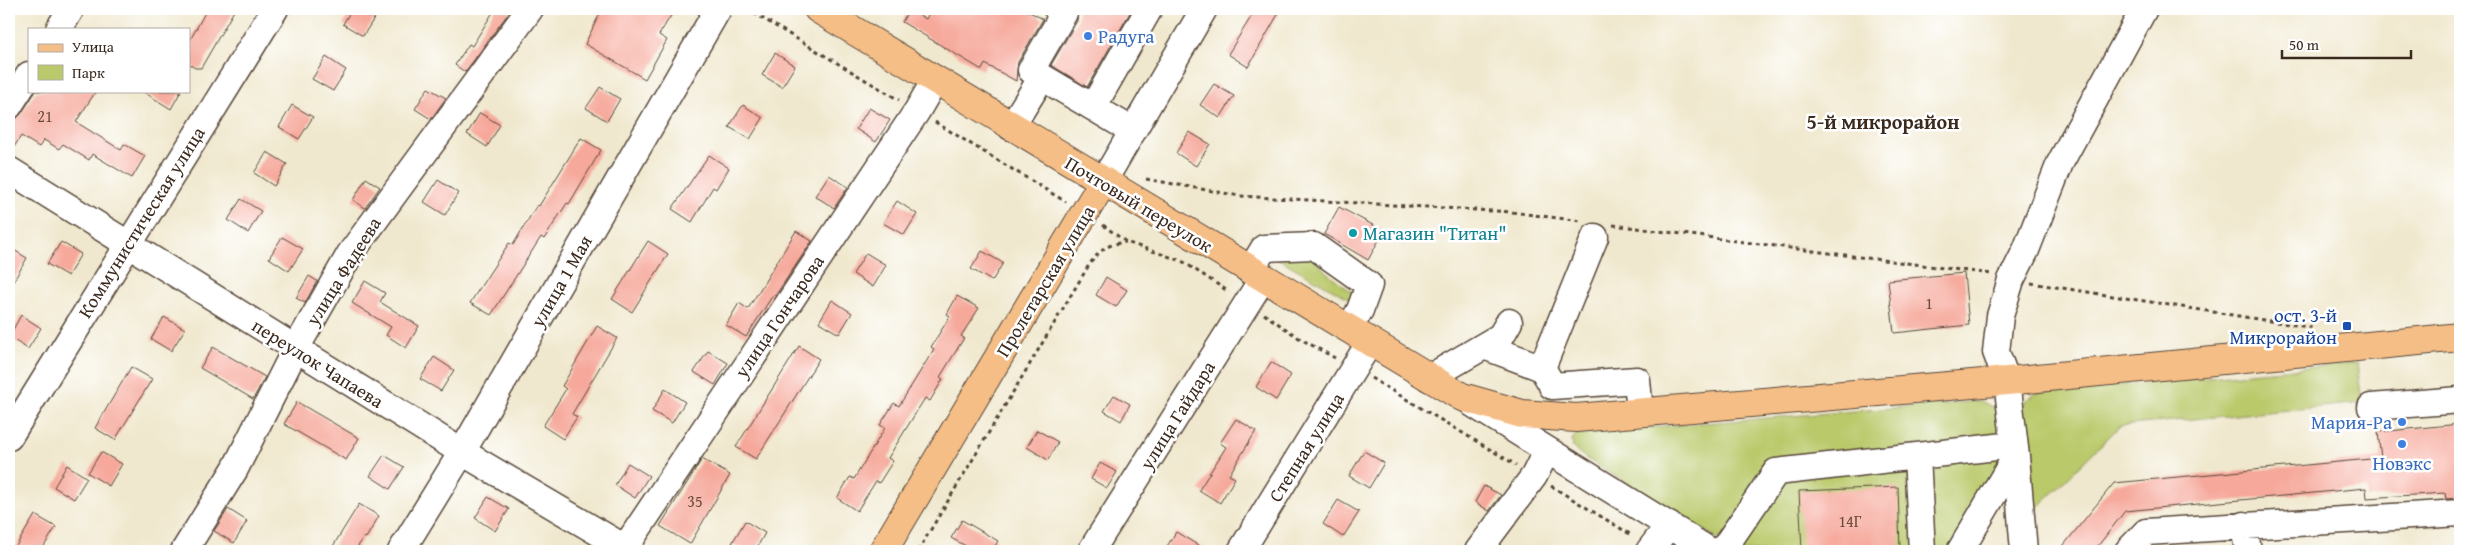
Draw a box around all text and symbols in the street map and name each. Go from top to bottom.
place label: Радуга [1098,22,1154,50]
legend [28,28,190,92]
scale bar [2282,28,2410,60]
marker: Радуга [1082,30,1094,42]
text: 50 m [2289,34,2320,55]
text: Улица [72,36,115,57]
text: Парк [72,62,105,83]
house number: 21 [37,104,53,128]
district label: 5-й микрорайон [1807,107,1959,136]
street label: Коммунистическая улица [71,121,211,323]
street label: Почтовый переулок [1060,149,1218,259]
street label: Пролетарская улица [989,200,1101,362]
street label: улица Фадеева [298,211,388,332]
place label: Магазин "Титан" [1363,219,1507,247]
marker: Магазин "Титан" [1347,227,1359,239]
street label: улица 1 Мая [523,229,599,333]
street label: улица Гончарова [727,249,831,384]
house number: 1 [1925,291,1933,315]
place label: ост. 3-й Микрорайон [2230,301,2337,351]
street label: переулок Чапаева [247,311,389,415]
marker: ост. 3-й Микрорайон [2341,320,2353,332]
street label: улица Гайдара [1132,355,1222,476]
street label: Степная улица [1261,387,1351,507]
place label: Мария-Ра [2311,408,2392,436]
marker: Мария-Ра [2396,416,2408,428]
marker: Новэкс [2396,438,2408,450]
place label: Новэкс [2373,449,2431,477]
house number: 35 [687,489,703,513]
house number: 14Г [1838,509,1862,533]

